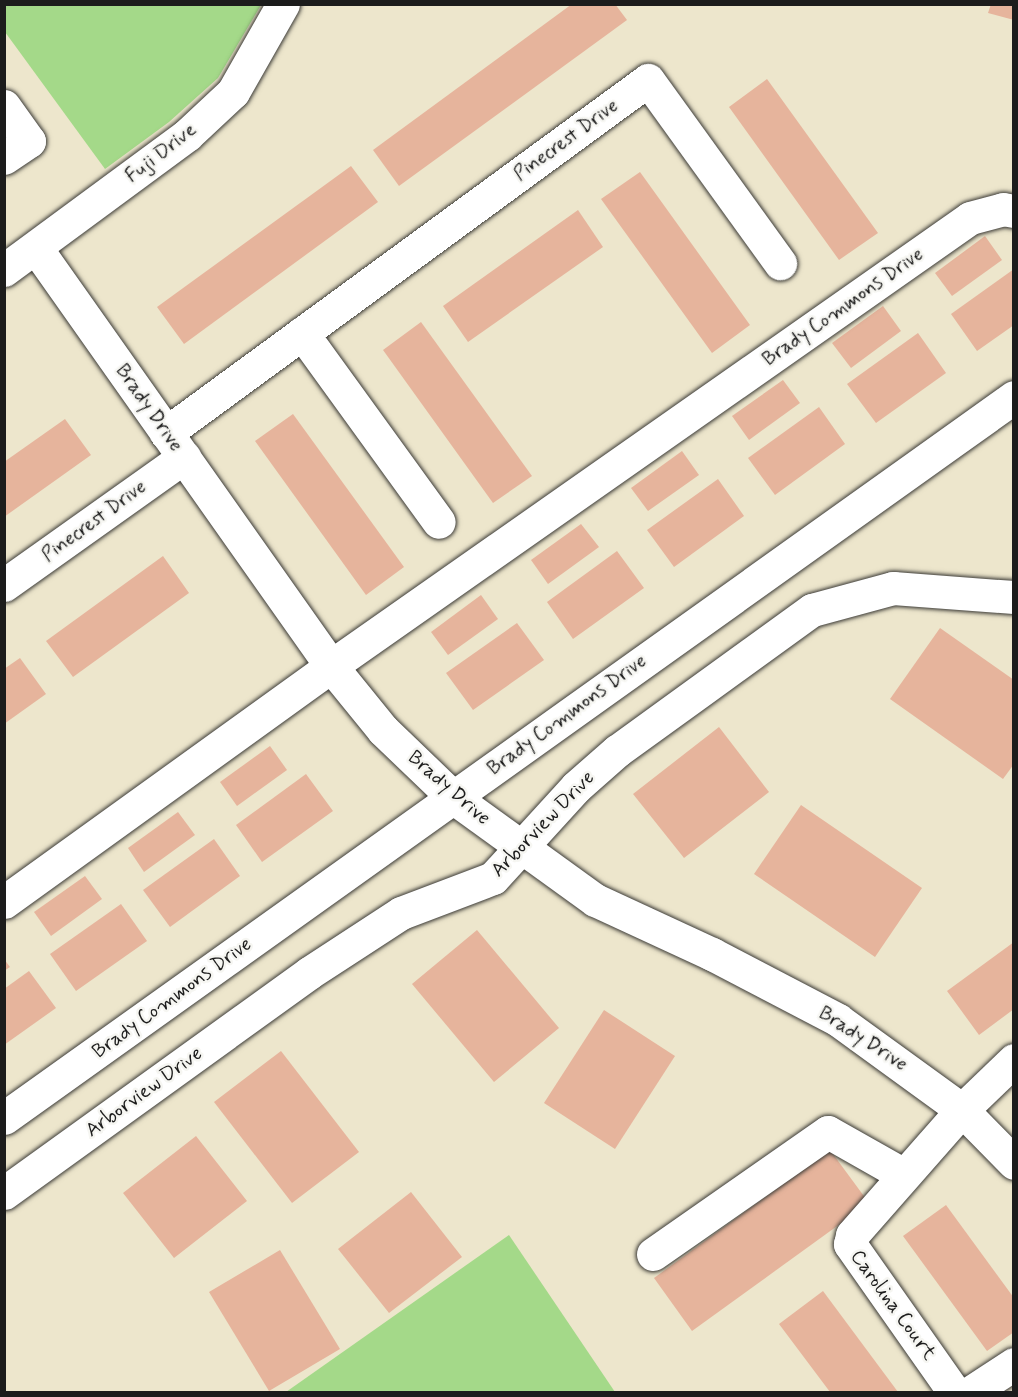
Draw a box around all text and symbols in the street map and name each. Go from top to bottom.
street label: Pinecrest Drive [509,94,623,186]
street label: Fuji Drive [122,119,200,187]
street label: Brady Commons Drive [756,241,930,373]
street label: Brady Drive [110,360,188,456]
street label: Pinecrest Drive [37,475,151,567]
street label: Brady Commons Drive [481,648,653,782]
street label: Brady Drive [403,746,495,830]
street label: Arborview Drive [487,766,599,882]
street label: Brady Commons Drive [86,931,258,1065]
street label: Brady Drive [814,1002,912,1076]
street label: Arborview Drive [82,1042,206,1142]
street label: Carolina Court [846,1247,940,1363]

